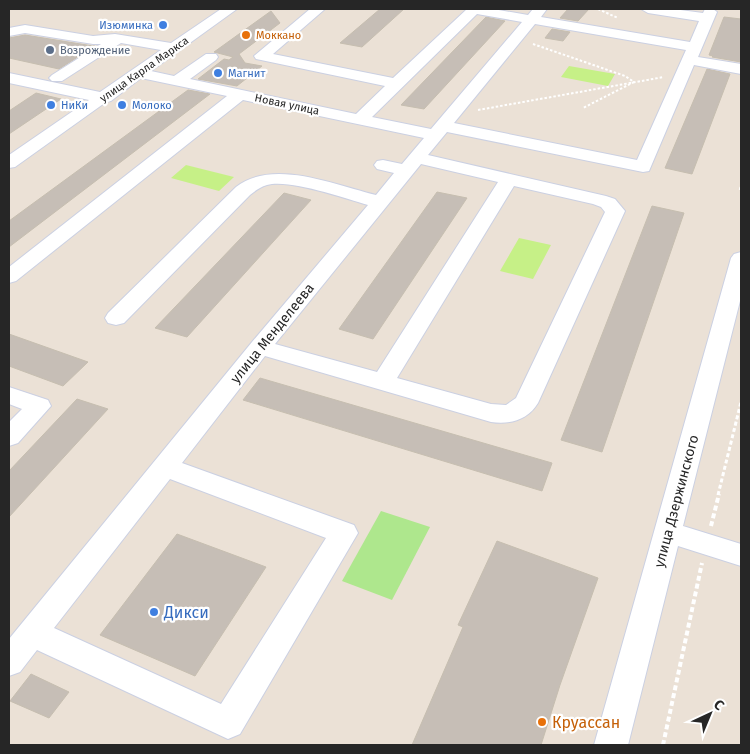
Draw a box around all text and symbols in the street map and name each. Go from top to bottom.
place label: Изюминка [99,19,153,32]
marker: Изюминка [157,19,169,31]
marker: Моккано [240,29,252,41]
place label: Моккано [256,29,301,42]
street label: улица Карла Маркса [97,34,191,105]
marker: Возрождение [44,44,56,56]
place label: Возрождение [60,44,130,57]
marker: Магнит [212,67,224,79]
place label: Магнит [228,67,265,80]
street label: Новая улица [253,91,320,118]
marker: НиКи [45,99,57,111]
place label: НиКи [61,99,88,112]
marker: Молоко [116,99,128,111]
place label: Молоко [132,99,172,112]
street label: улица Менделеева [227,280,318,387]
street label: улица Дзержинского [651,433,702,569]
place label: Дикси [163,603,209,622]
marker: Дикси [148,606,160,618]
north arrow [685,689,735,739]
text: С [710,696,727,714]
place label: Круассан [552,713,620,732]
marker: Круассан [536,716,548,728]

